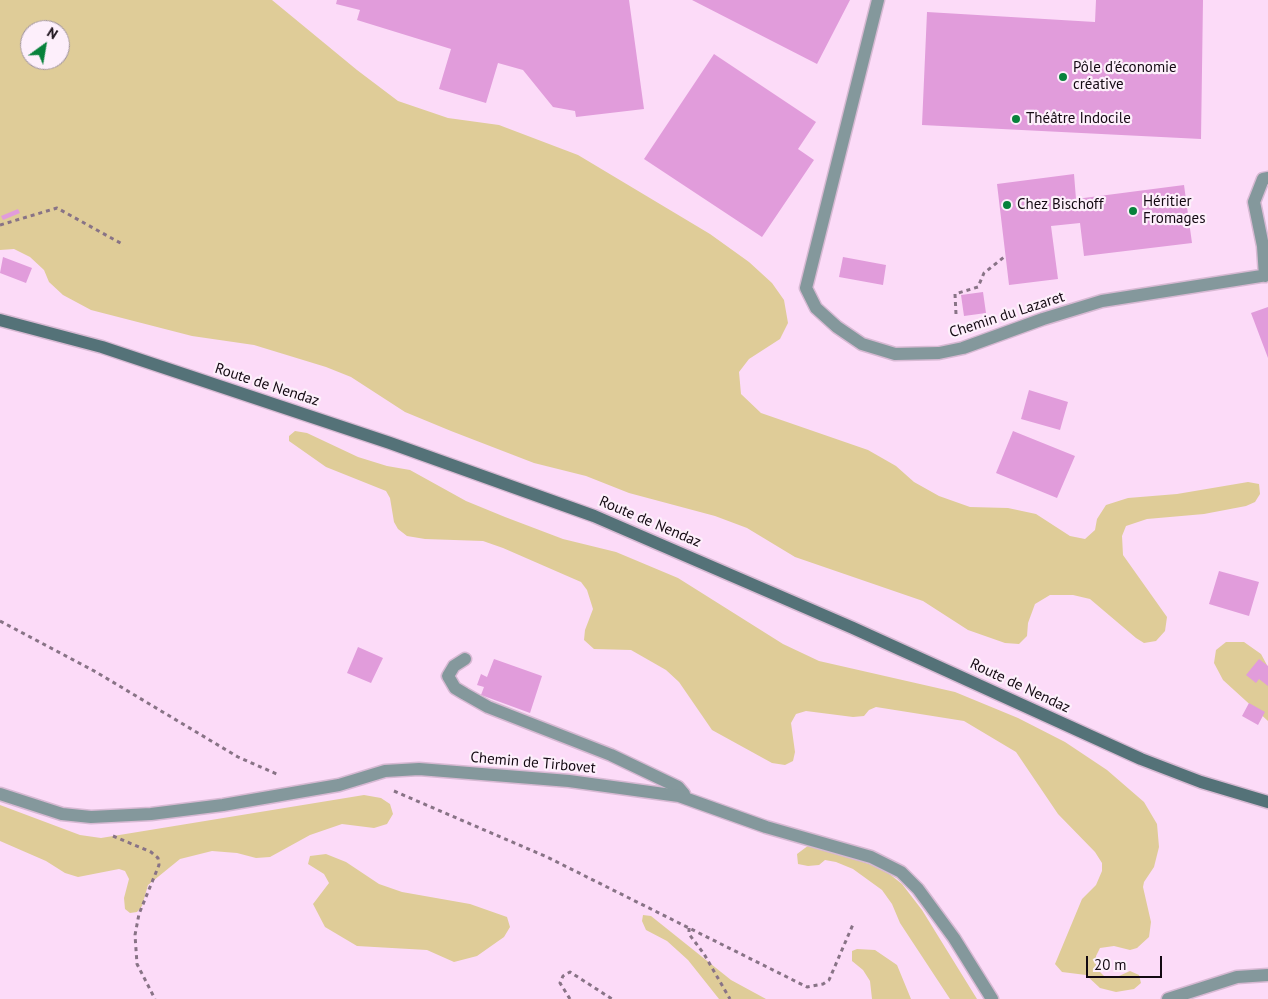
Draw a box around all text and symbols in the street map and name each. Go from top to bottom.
north arrow [20,20,70,70]
text: N [44,23,61,43]
place label: Pôle d'économie créative [1073,59,1177,94]
marker: Pôle d'économie créative [1057,71,1069,83]
place label: Théâtre Indocile [1026,110,1131,128]
marker: Théâtre Indocile [1010,113,1022,125]
place label: Héritier Fromages [1143,193,1206,228]
place label: Chez Bischoff [1017,196,1103,214]
marker: Chez Bischoff [1001,199,1013,211]
marker: Héritier Fromages [1127,205,1139,217]
street label: Chemin du Lazaret [947,288,1067,342]
street label: Route de Nendaz [213,360,321,410]
street label: Route de Nendaz [596,492,704,552]
street label: Route de Nendaz [967,655,1073,717]
street label: Chemin de Tirbovet [470,749,596,777]
scale bar [1088,946,1164,978]
text: 20 m [1094,955,1127,974]

